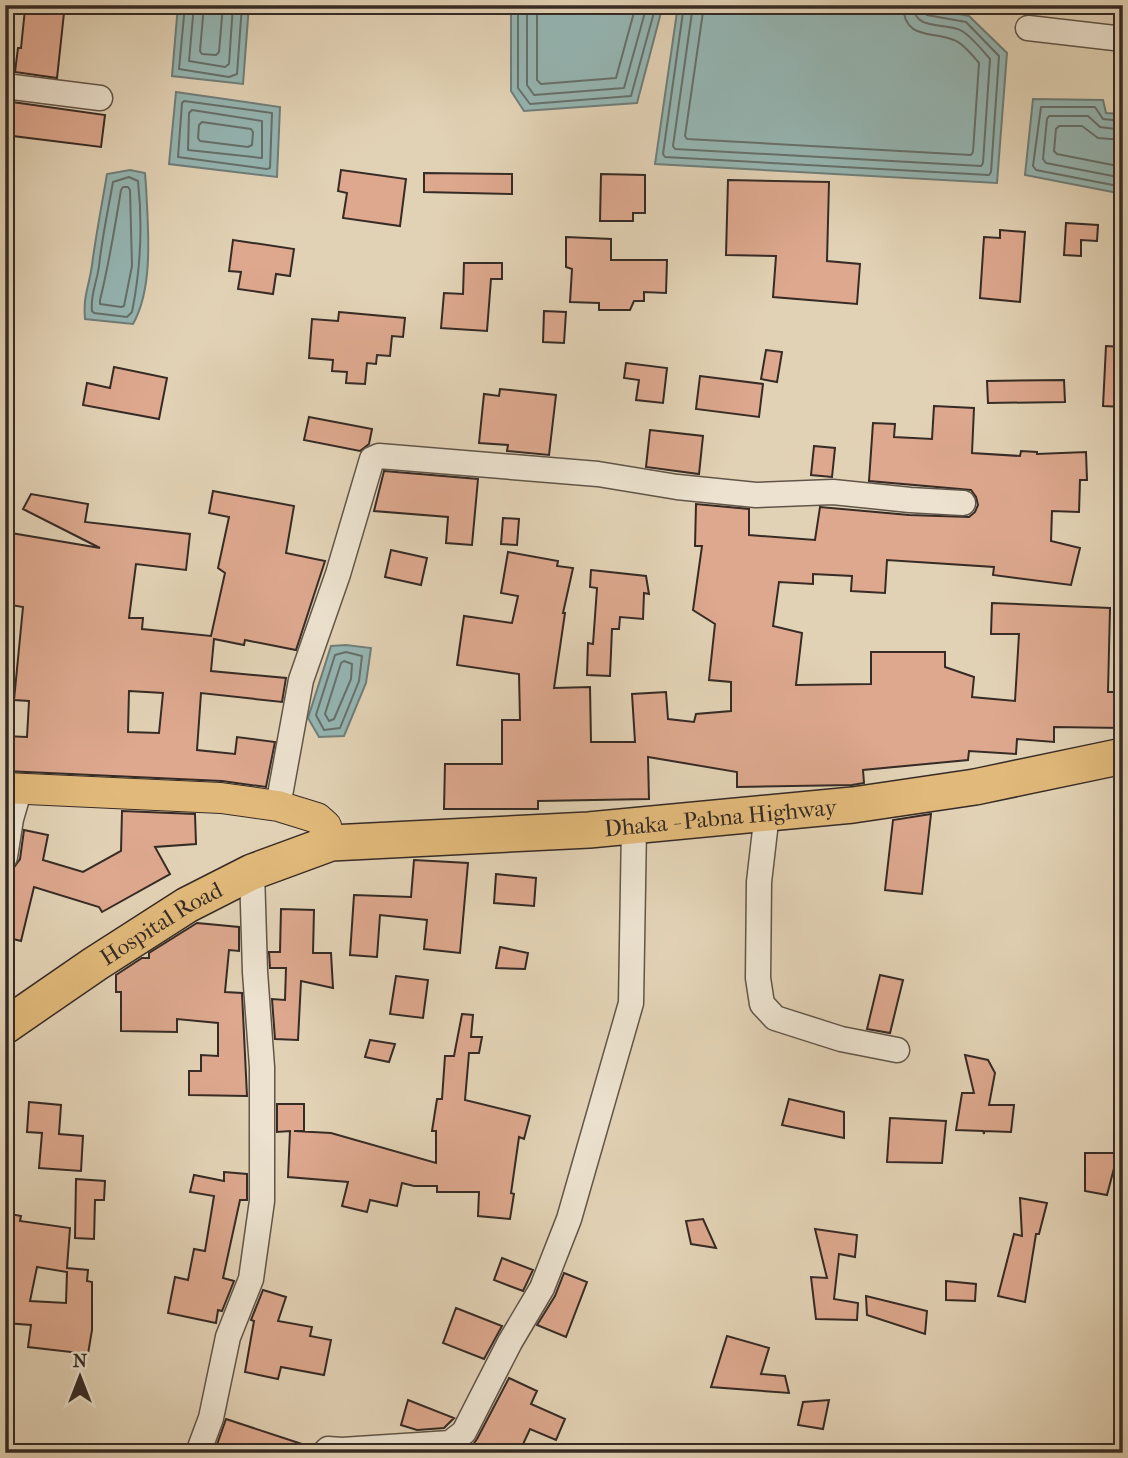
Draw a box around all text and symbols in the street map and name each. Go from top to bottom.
street label: Dhaka - Pabna Highway [603,793,839,842]
street label: Hospital Road [95,876,227,971]
north arrow [46,1342,116,1412]
text: N [73,1350,88,1372]

